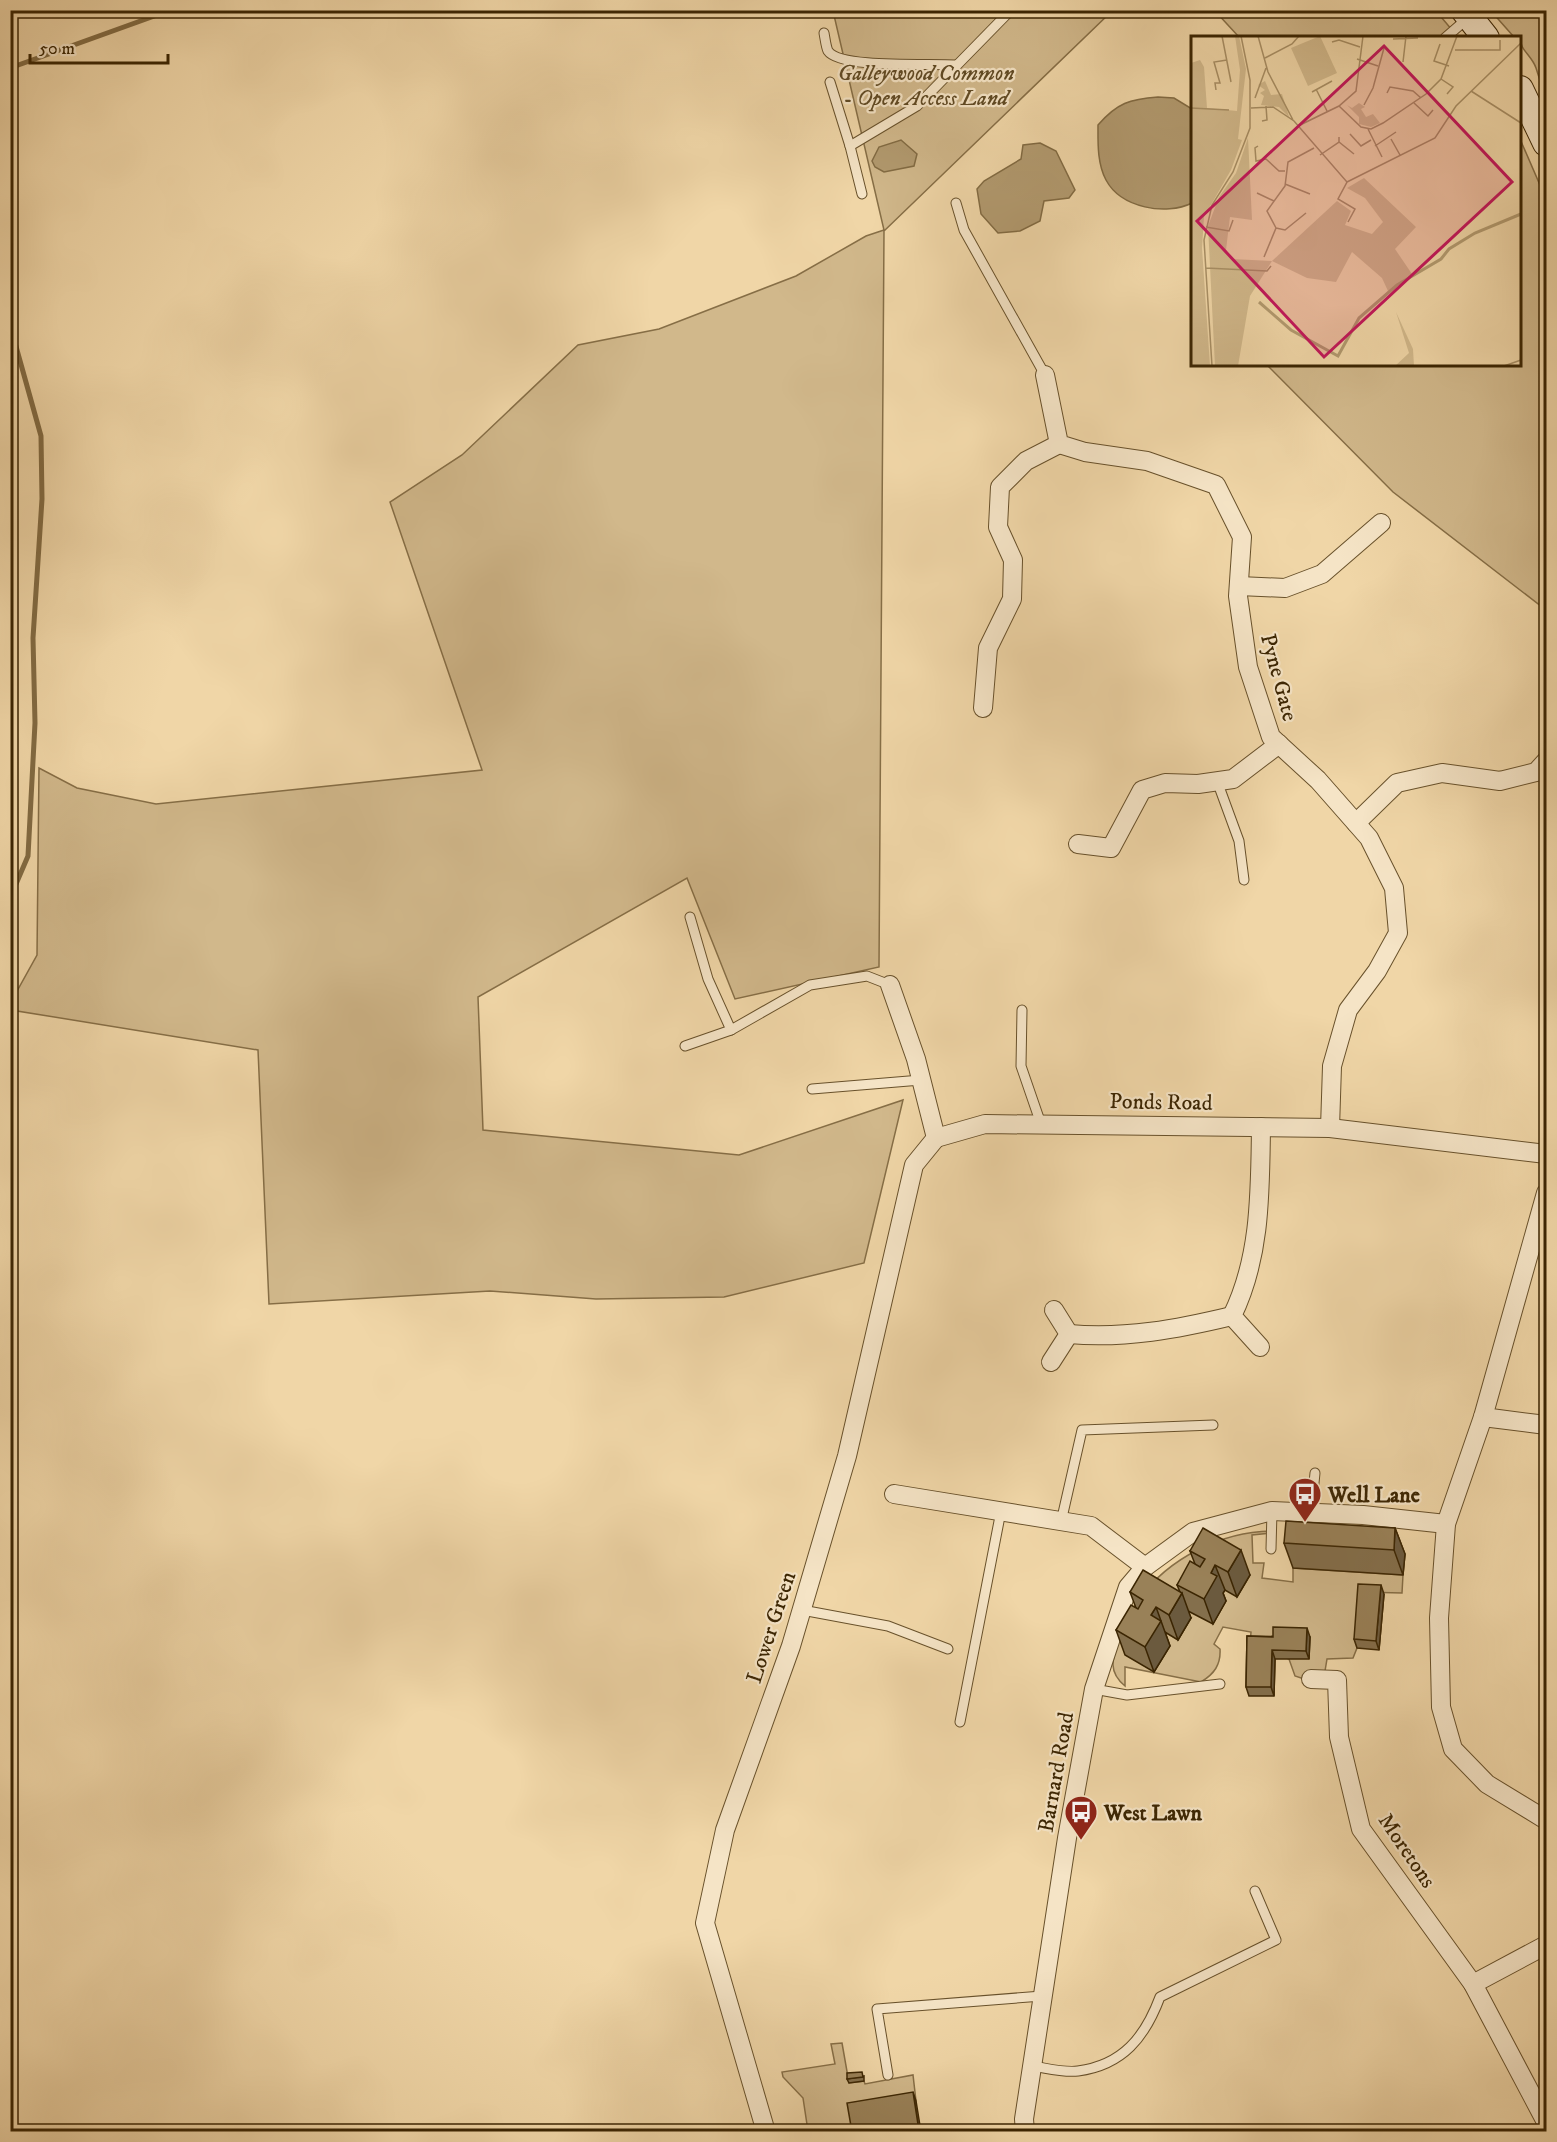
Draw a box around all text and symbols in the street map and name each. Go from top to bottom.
scale bar [30,27,168,65]
inset map [1191,36,1521,366]
text: 50 m [39,38,75,60]
park label: Galleywood Common - Open Access Land [838,60,1014,112]
street label: Pyne Gate [1254,631,1303,724]
street label: Ponds Road [1109,1088,1213,1117]
bus stop icon: Well Lane [1287,1476,1323,1523]
place label: Well Lane [1327,1482,1420,1509]
street label: Lower Green [741,1568,802,1687]
street label: Barnard Road [1033,1710,1080,1835]
bus stop icon: West Lawn [1063,1794,1099,1841]
place label: West Lawn [1103,1800,1202,1827]
street label: Moretons [1372,1808,1442,1893]

